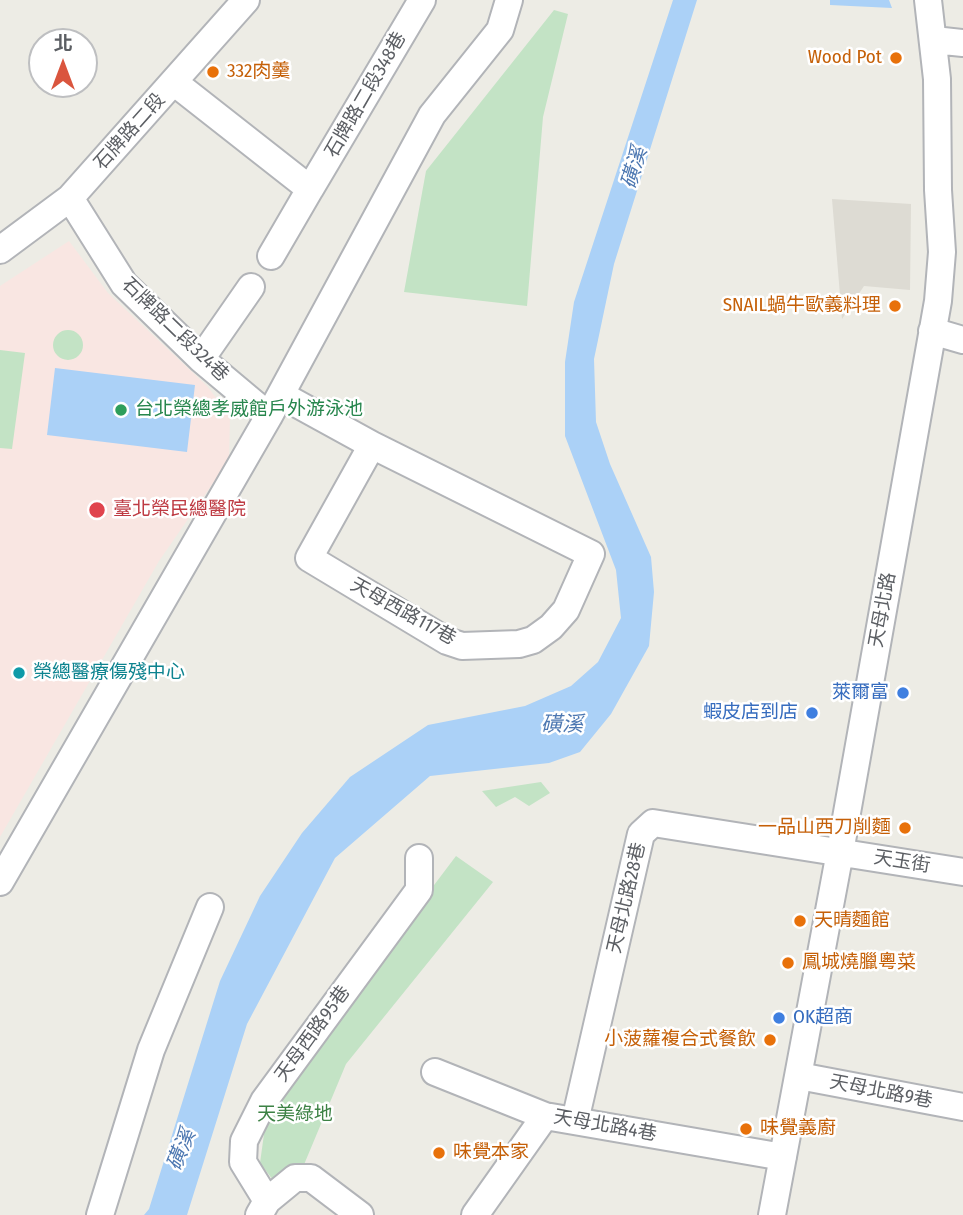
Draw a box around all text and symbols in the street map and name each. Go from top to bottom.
north arrow [28,28,98,98]
street label: 石牌路二段348巷 [321,28,411,162]
text: 北 [53,32,73,55]
place label: Wood Pot [808,47,882,69]
marker: Wood Pot [888,50,904,66]
place label: 332肉羹 [227,61,290,83]
marker: 332肉羹 [205,64,221,80]
street label: 石牌路二段 [90,89,170,175]
water label: 磺溪 [617,144,653,192]
street label: 石牌路二段324巷 [117,273,233,387]
place label: SNAIL蝸牛歐義料理 [723,295,881,317]
marker: SNAIL蝸牛歐義料理 [887,298,903,314]
place label: 台北榮總孝威館戶外游泳池 [135,399,363,421]
marker: 台北榮總孝威館戶外游泳池 [113,402,129,418]
place label: 臺北榮民總醫院 [113,499,246,521]
marker: 臺北榮民總醫院 [87,500,107,520]
street label: 天母北路 [865,571,901,649]
street label: 天母西路117巷 [346,574,460,650]
place label: 榮總醫療傷殘中心 [33,662,185,684]
marker: 榮總醫療傷殘中心 [11,665,27,681]
place label: 萊爾富 [832,682,889,704]
marker: 萊爾富 [895,685,911,701]
place label: 蝦皮店到店 [703,702,798,724]
marker: 蝦皮店到店 [804,705,820,721]
water label: 磺溪 [541,712,583,738]
place label: 一品山西刀削麵 [758,817,891,839]
marker: 一品山西刀削麵 [897,820,913,836]
street label: 天母北路28巷 [603,840,651,956]
street label: 天玉街 [872,846,932,878]
place label: 天晴麵館 [814,910,890,932]
marker: 天晴麵館 [792,913,808,929]
place label: 鳳城燒臘粵菜 [802,952,916,974]
marker: 鳳城燒臘粵菜 [780,955,796,971]
street label: 天母西路95巷 [271,982,355,1086]
place label: OK超商 [793,1007,853,1029]
marker: OK超商 [771,1010,787,1026]
place label: 小菠蘿複合式餐飲 [604,1029,756,1051]
marker: 小菠蘿複合式餐飲 [762,1032,778,1048]
street label: 天母北路9巷 [828,1071,934,1113]
park label: 天美綠地 [257,1104,333,1126]
street label: 天母北路4巷 [552,1106,658,1146]
place label: 味覺義廚 [760,1118,836,1140]
marker: 味覺義廚 [738,1121,754,1137]
water label: 磺溪 [162,1126,202,1174]
place label: 味覺本家 [453,1142,529,1164]
marker: 味覺本家 [431,1145,447,1161]

